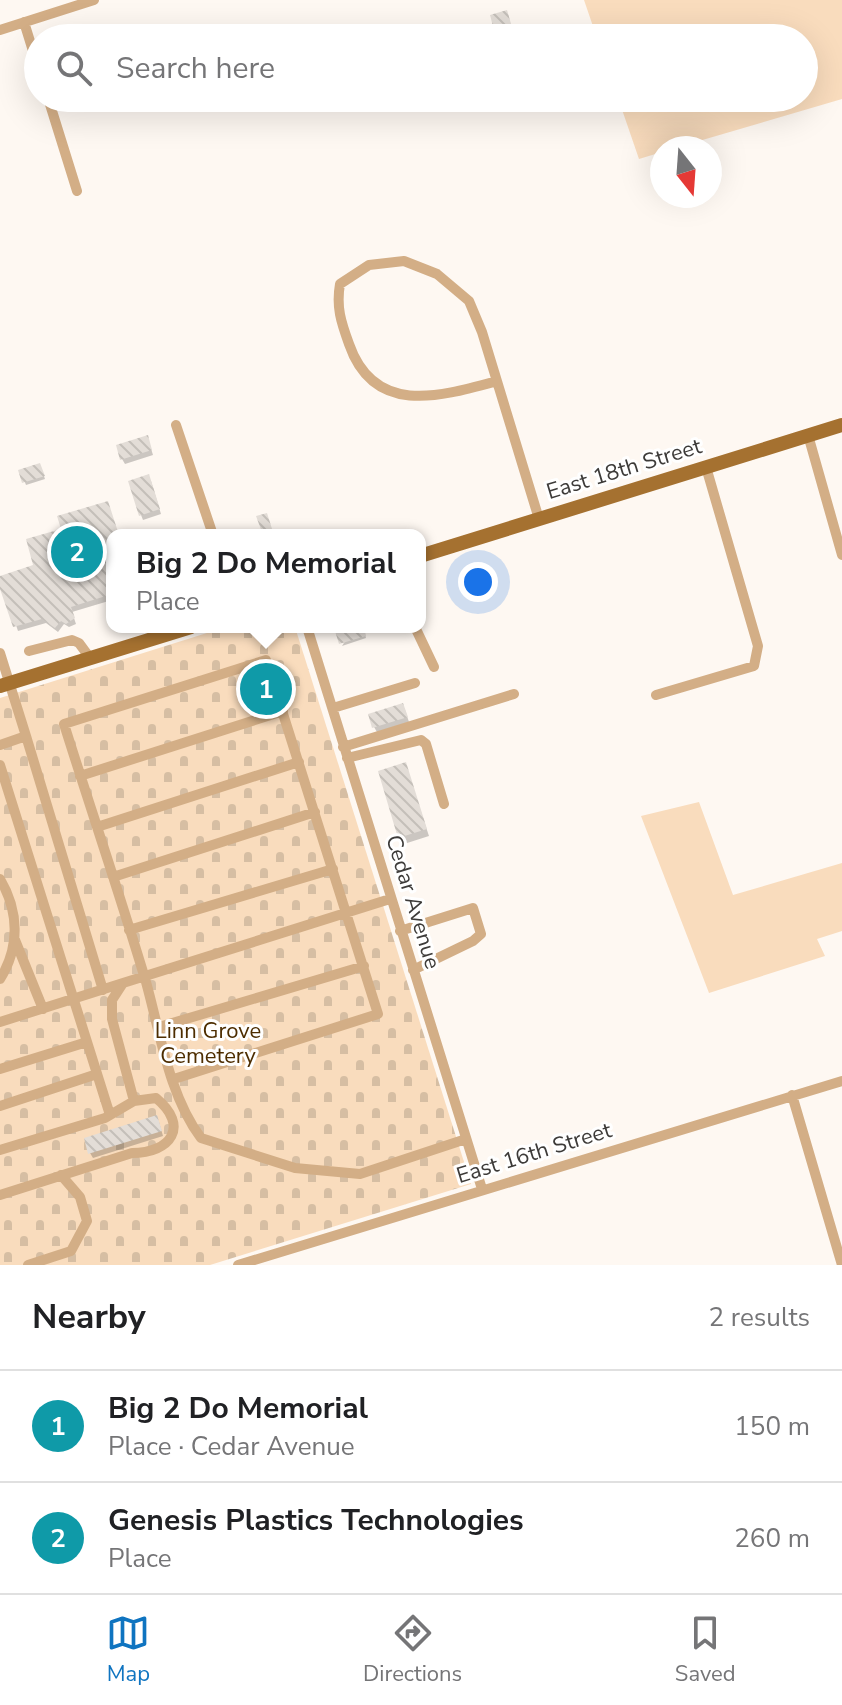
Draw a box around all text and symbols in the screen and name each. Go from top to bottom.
search box [24,24,818,112]
icon: search [52,46,96,90]
text: Search here [116,48,275,89]
north arrow [650,136,722,208]
street label: East 18th Street [543,431,705,507]
pin: 2 [51,522,103,582]
popup [106,529,426,633]
text: Big 2 Do Memorial [136,543,396,584]
your location [458,562,498,602]
text: Place [136,584,199,619]
pin: 1 [240,659,292,719]
street label: Cedar Avenue [378,831,448,973]
park label: Linn Grove Cemetery [155,1016,261,1071]
street label: East 16th Street [453,1115,615,1191]
text: Nearby [32,1294,146,1340]
text: 2 results [709,1300,810,1335]
text: Big 2 Do Memorial [108,1388,368,1429]
text: 1 [50,1409,66,1444]
text: 150 m [734,1409,810,1444]
text: Place · Cedar Avenue [108,1429,355,1464]
text: Genesis Plastics Technologies [108,1500,524,1541]
text: 2 [50,1521,66,1556]
text: 260 m [734,1521,810,1556]
text: Place [108,1541,172,1576]
tab: Map [106,1611,150,1689]
tab: Directions [363,1611,462,1689]
tab: Saved [675,1611,736,1689]

